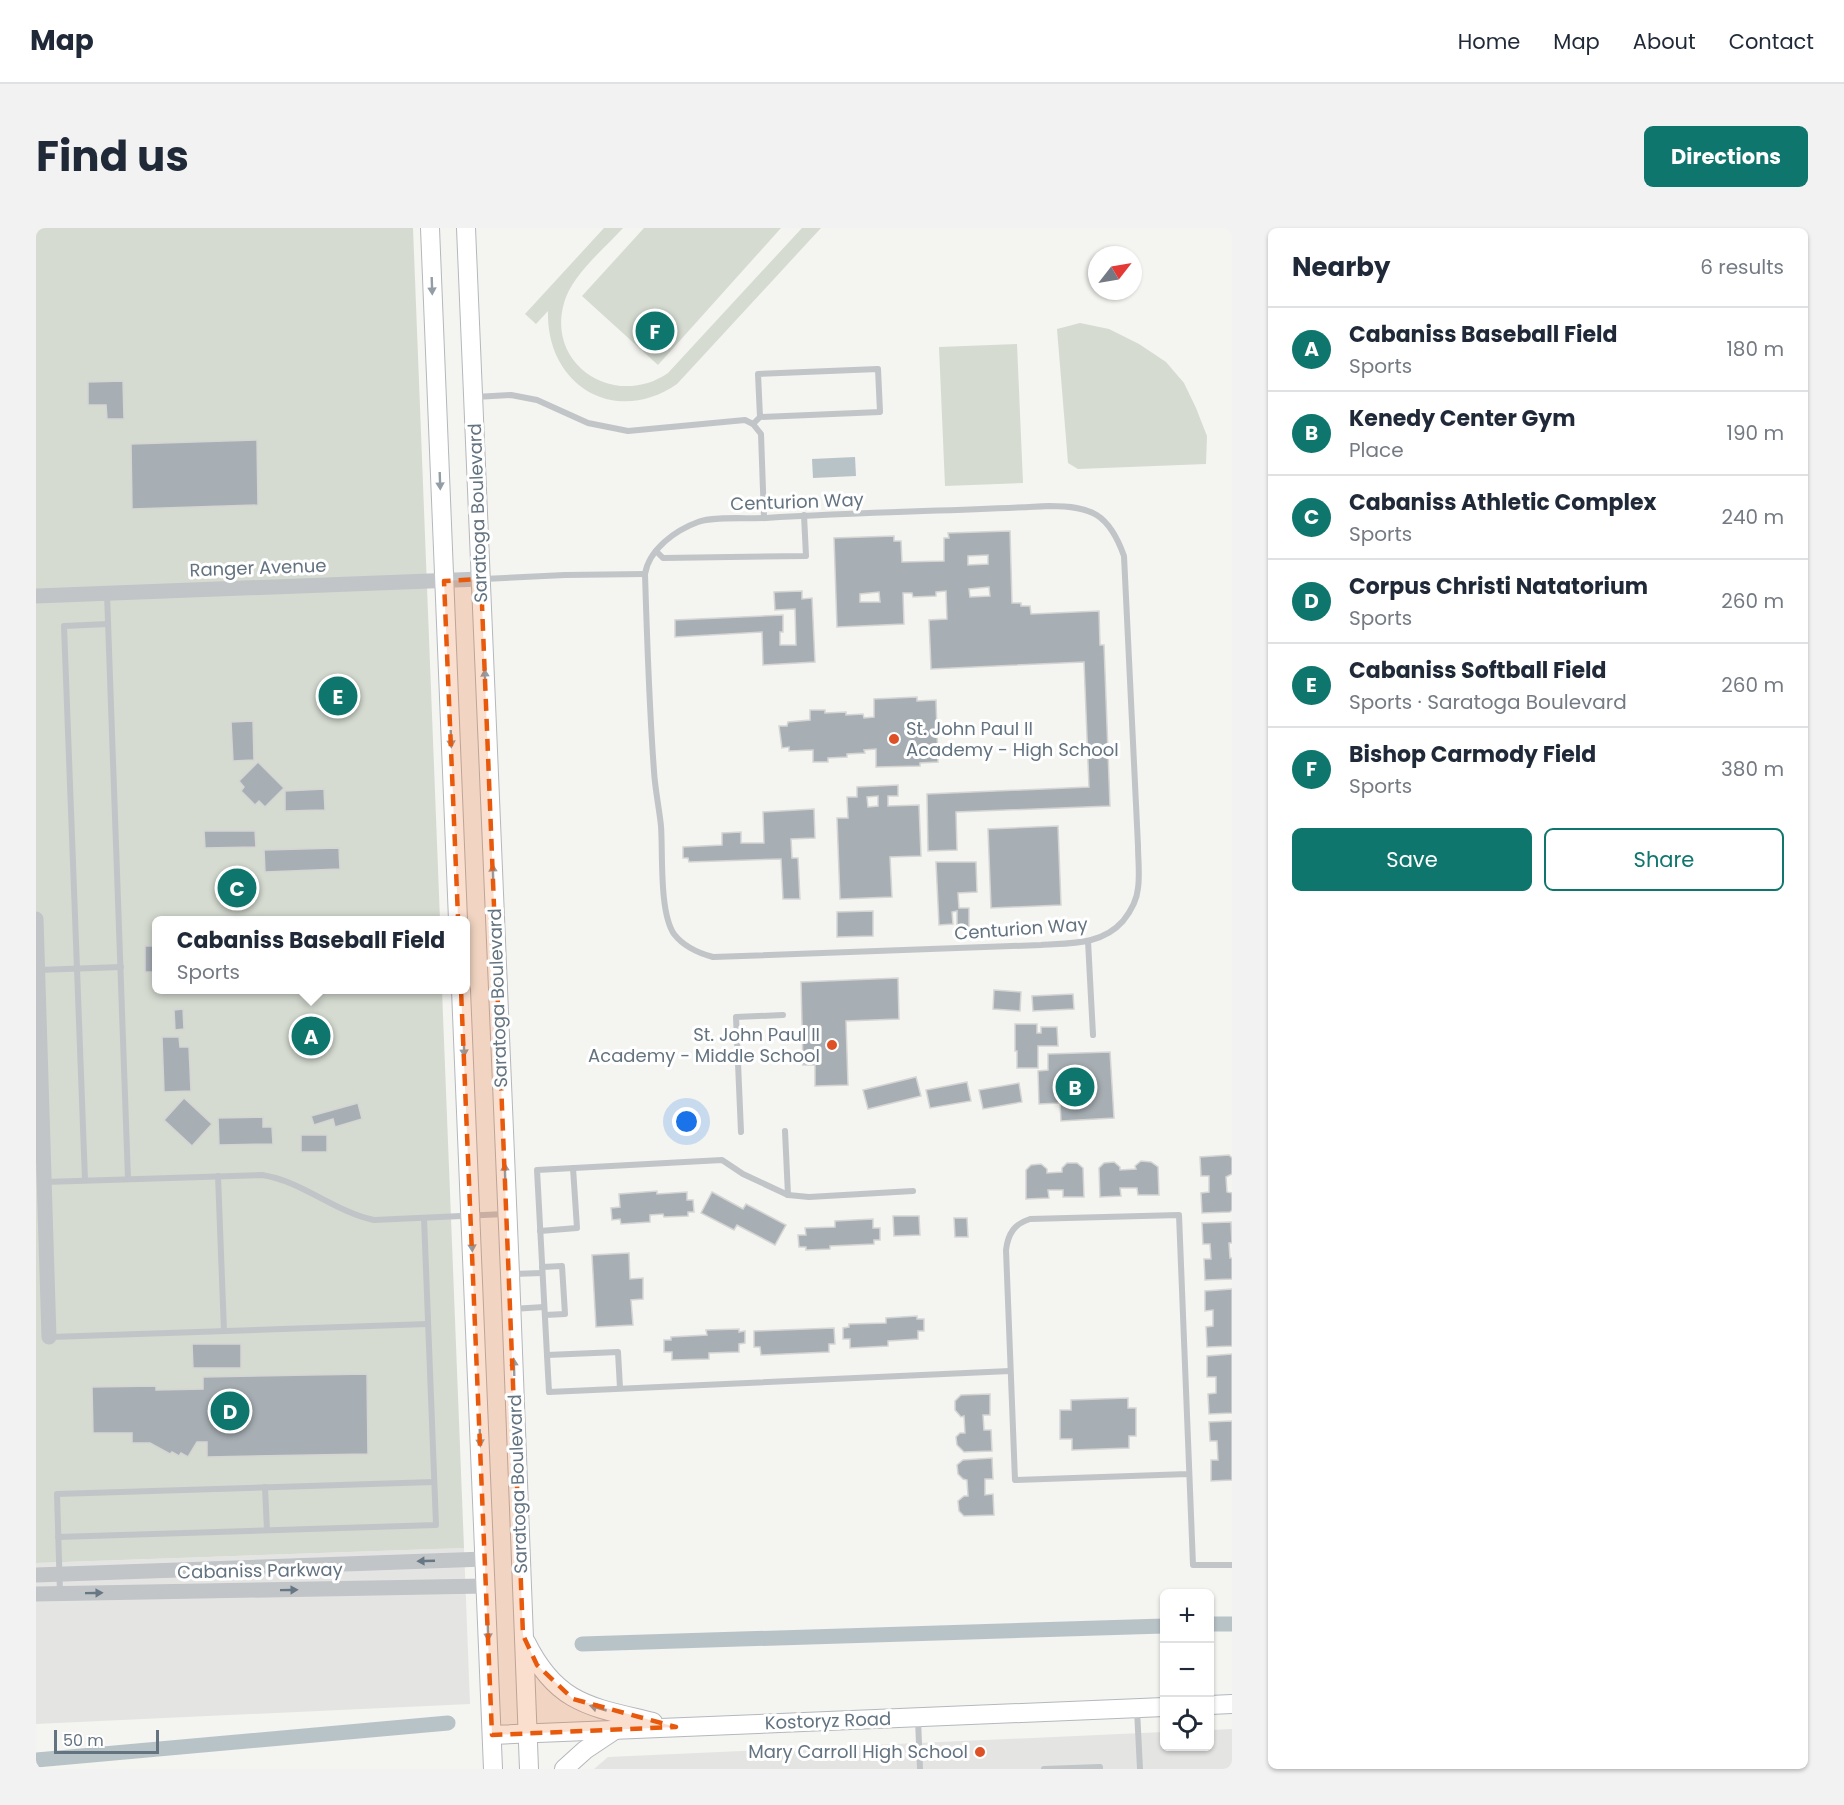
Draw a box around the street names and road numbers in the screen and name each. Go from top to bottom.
street label: Saratoga Boulevard [462,423,493,603]
street label: Centurion Way [730,487,864,516]
street label: Ranger Avenue [189,553,327,582]
street label: Saratoga Boulevard [482,908,513,1088]
street label: Centurion Way [953,911,1088,946]
street label: Saratoga Boulevard [502,1394,533,1574]
street label: Cabaniss Parkway [177,1557,343,1584]
street label: Kostoryz Road [764,1706,892,1735]

